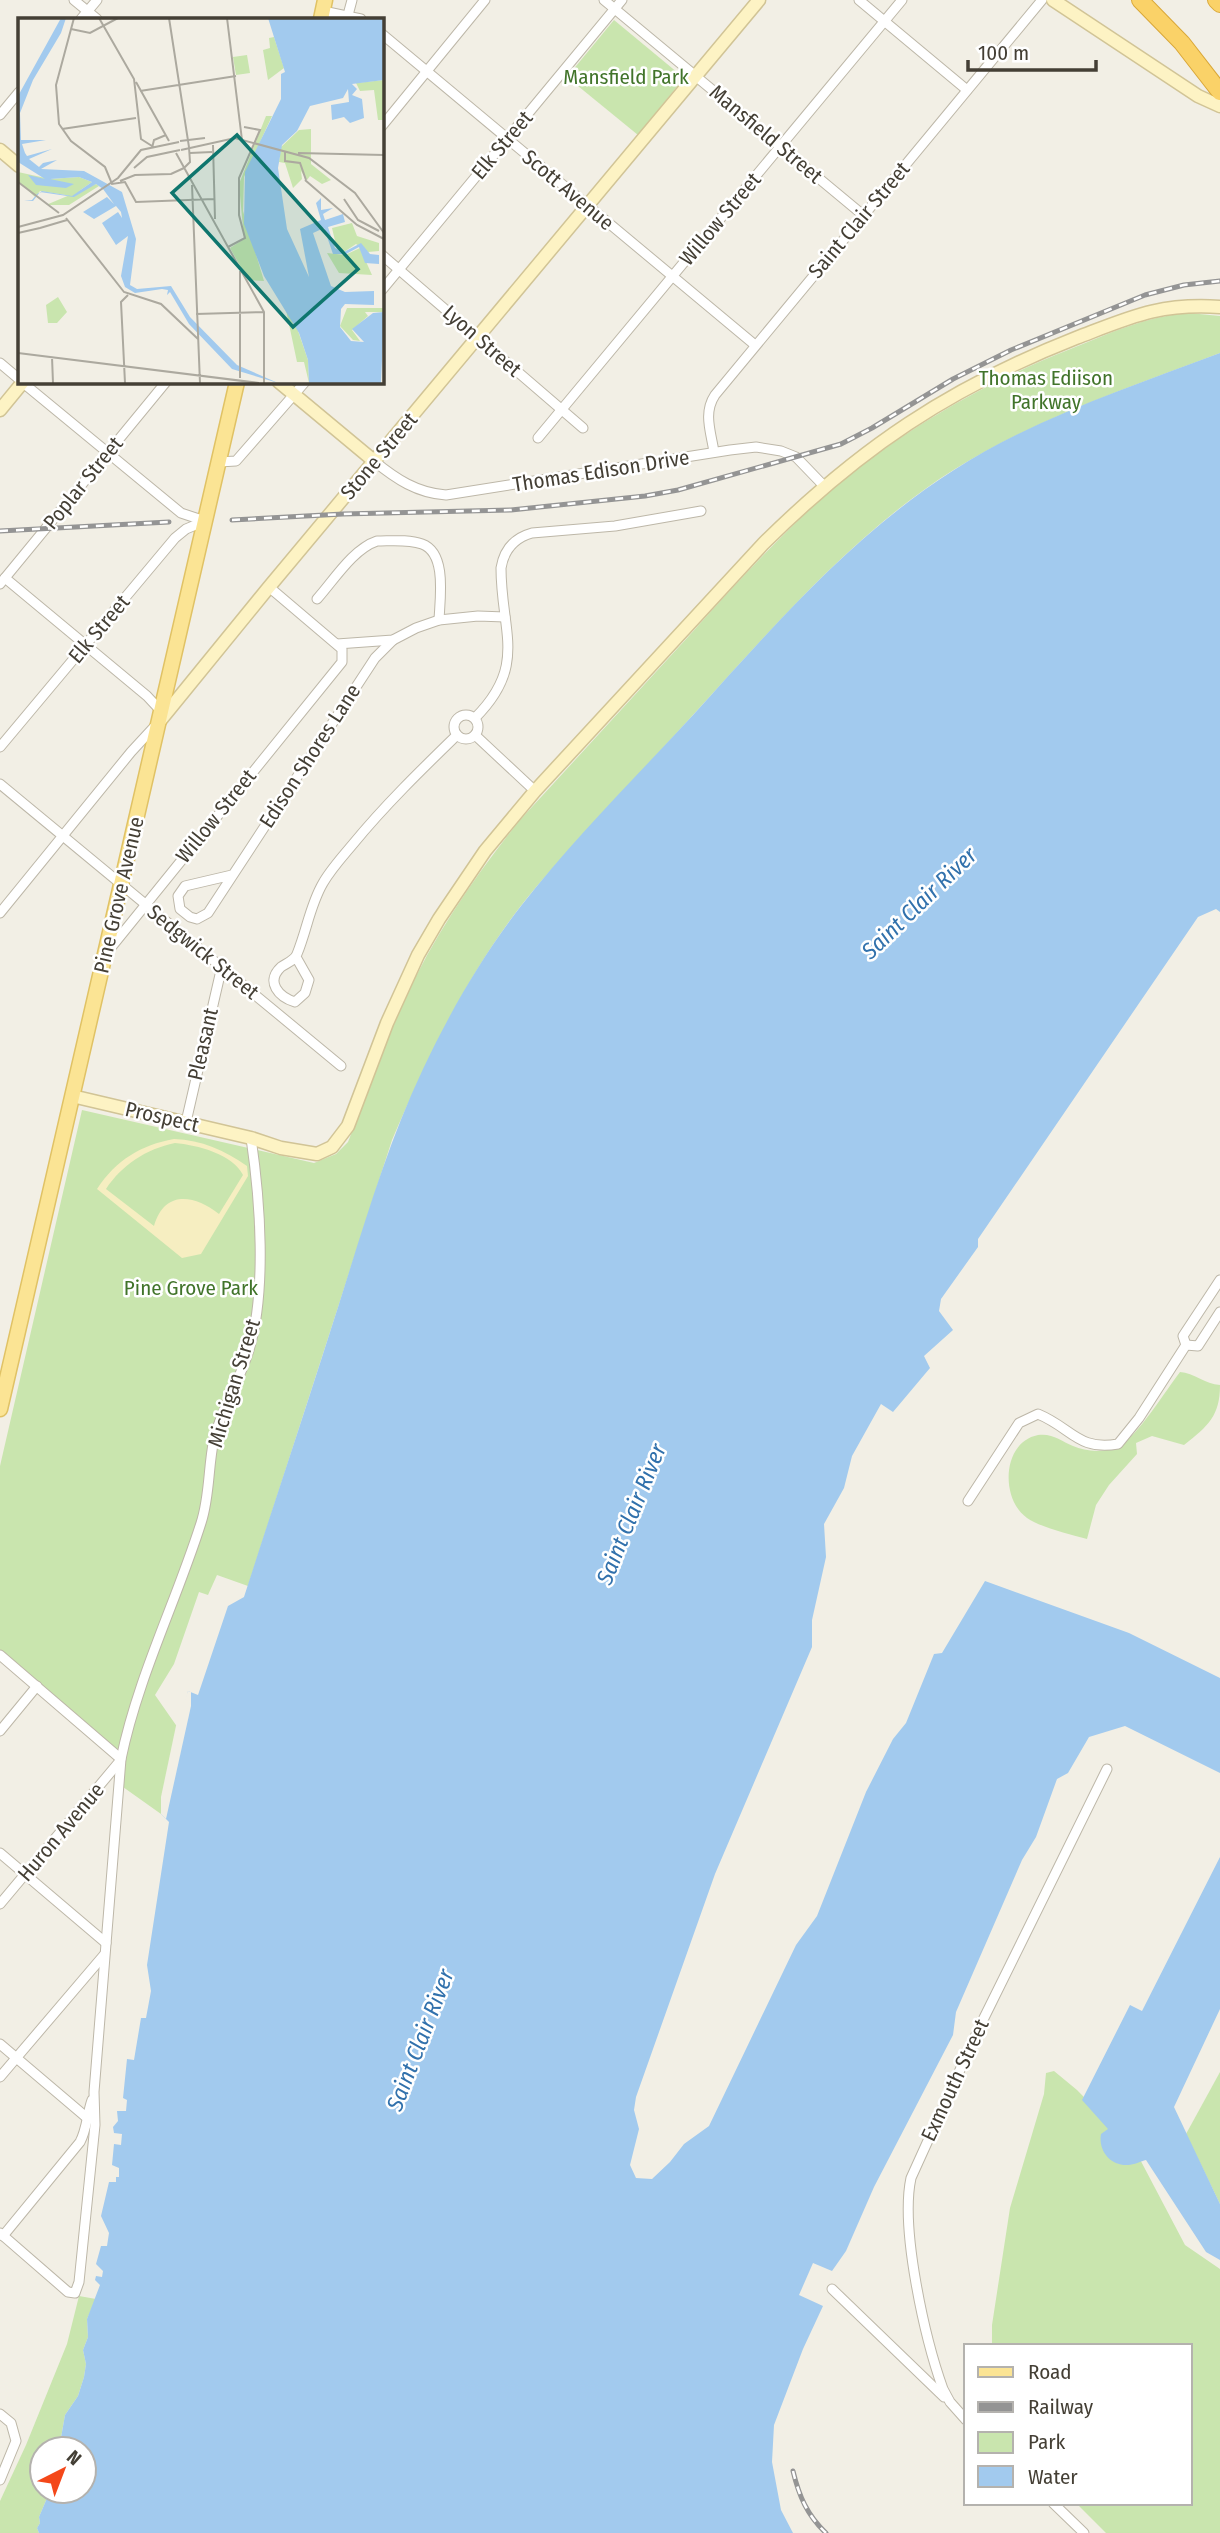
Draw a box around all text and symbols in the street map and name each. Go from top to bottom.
inset map [18,18,383,383]
scale bar [968,28,1096,72]
text: 100 m [978,40,1029,66]
park label: Mansfield Park [563,64,689,90]
street label: Mansfield Street [704,79,828,189]
street label: Elk Street [466,105,538,185]
street label: Scott Avenue [517,144,619,236]
street label: Saint Clair Street [803,156,915,284]
street label: Willow Street [674,167,766,271]
street label: Lyon Street [437,300,527,382]
park label: Thomas Ediison Parkway [979,365,1113,415]
street label: Stone Street [335,407,423,505]
street label: Poplar Street [38,431,128,535]
street label: Thomas Edison Drive [511,444,691,498]
street label: Elk Street [63,589,135,669]
street label: Edison Shores Lane [254,679,366,833]
street label: Willow Street [170,764,262,868]
street label: Pine Grove Avenue [88,814,150,976]
water label: Saint Clair River [855,840,983,966]
street label: Sedgwick Street [142,899,264,1005]
street label: Pleasant [182,1005,224,1083]
street label: Prospect [123,1096,201,1138]
park label: Pine Grove Park [124,1275,258,1301]
street label: Michigan Street [202,1315,266,1450]
water label: Saint Clair River [590,1439,672,1589]
street label: Huron Avenue [12,1777,110,1887]
water label: Saint Clair River [380,1964,460,2116]
street label: Exmouth Street [915,2015,995,2145]
legend [964,2344,1192,2505]
text: Road [1028,2359,1072,2385]
text: Railway [1028,2394,1094,2420]
text: Park [1028,2429,1066,2455]
north arrow [28,2435,98,2505]
text: N [62,2445,86,2470]
text: Water [1028,2464,1078,2490]

